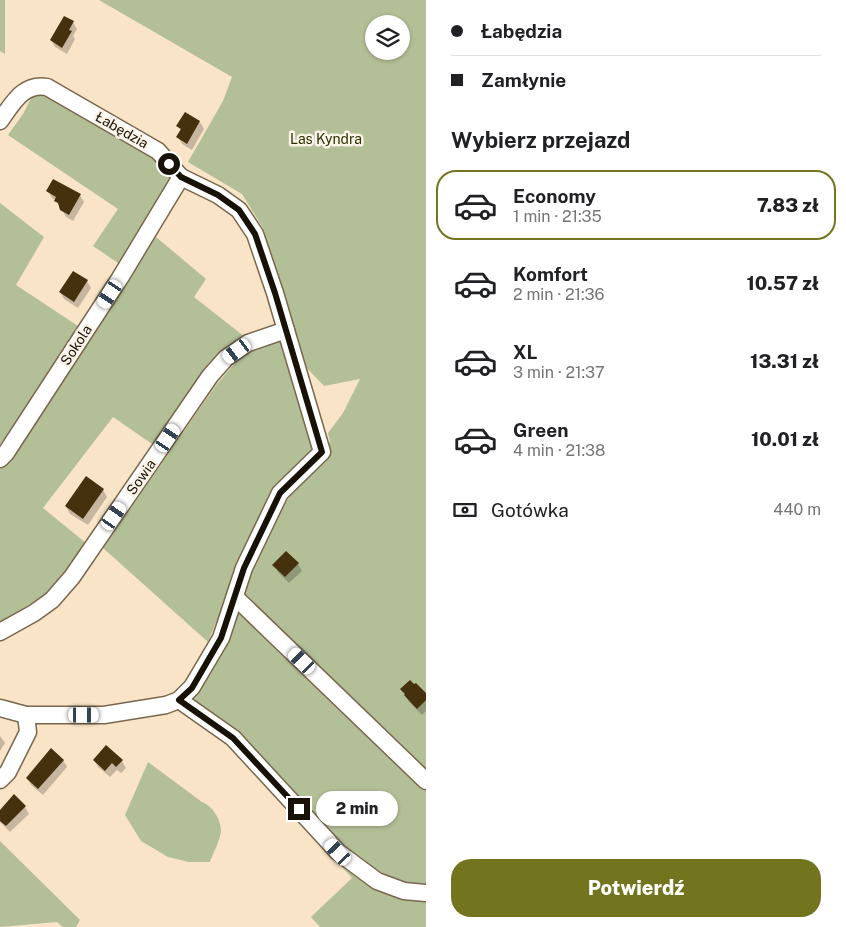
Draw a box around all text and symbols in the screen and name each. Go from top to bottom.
map controls [365,15,410,60]
button: layers [365,15,410,60]
text: Łabędzia [481,20,562,42]
text: Zamłynie [481,69,566,91]
street label: Łabędzia [93,109,151,151]
text: Wybierz przejazd [451,127,631,153]
park label: Las Kyndra [290,131,362,147]
route start [158,153,180,175]
icon: car [453,183,498,228]
text: Economy [513,185,596,207]
text: 7.83 zł [757,194,819,216]
text: 1 min · 21:35 [513,207,602,226]
icon: car [453,261,498,306]
text: Komfort [513,263,588,285]
text: 10.57 zł [746,272,819,294]
car [95,277,124,311]
text: 2 min · 21:36 [513,285,605,304]
street label: Sokola [57,322,95,368]
car [220,336,253,366]
icon: car [453,339,498,384]
text: XL [513,341,538,363]
text: 13.31 zł [750,350,819,372]
text: 3 min · 21:37 [513,363,605,382]
icon: car [453,417,498,462]
text: Green [513,419,568,441]
car [153,421,182,455]
text: 10.01 zł [751,428,819,450]
text: 4 min · 21:38 [513,441,605,460]
street label: Sowia [123,456,159,498]
icon: cash [451,496,479,524]
car [99,499,128,533]
text: Gotówka [491,499,569,521]
text: 440 m [773,500,821,519]
car [285,645,318,677]
car [69,708,99,723]
callout: 2 min [316,792,399,826]
route end [288,798,310,820]
text: 2 min [336,799,378,818]
car [322,836,353,868]
button: Potwierdź [451,859,821,917]

